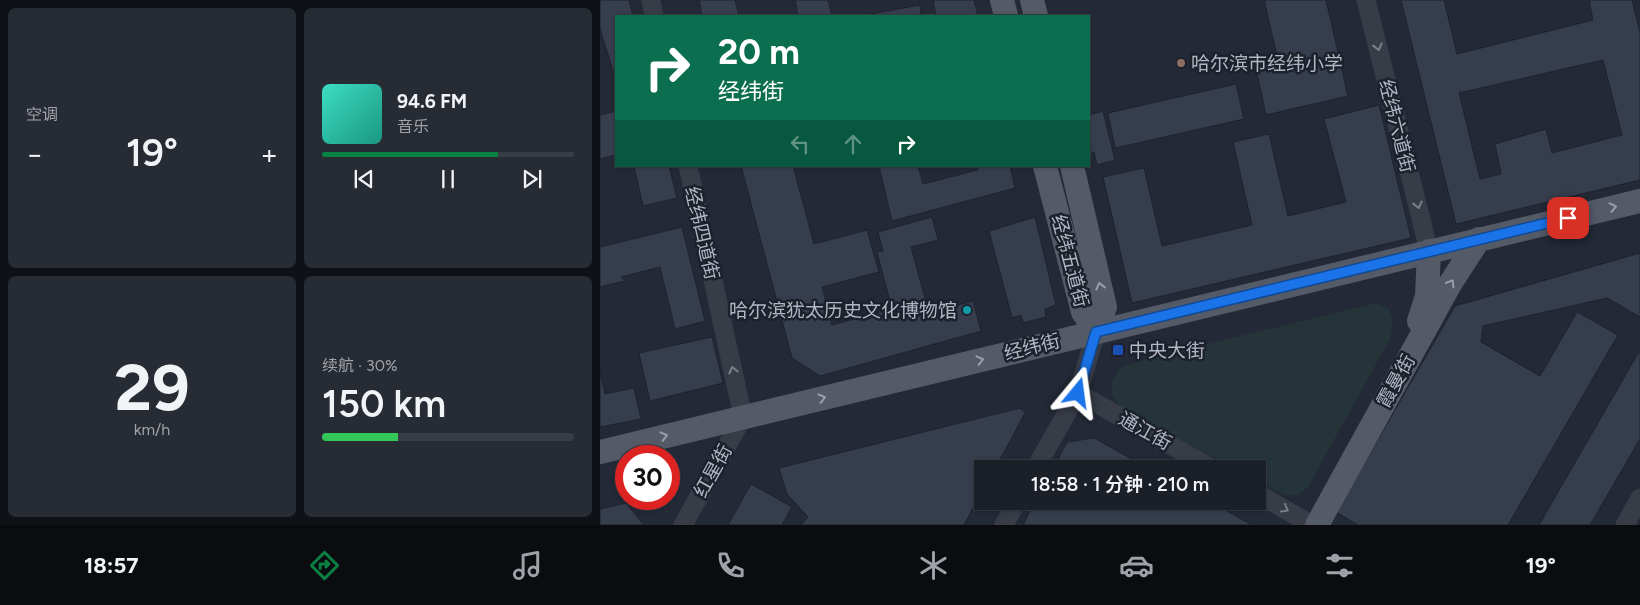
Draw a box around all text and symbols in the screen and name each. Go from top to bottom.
text: 20 m [718,31,800,73]
icon: right [635,35,700,100]
one-way arrow [1372,43,1382,51]
place label: 哈尔滨市经纬小学 [1191,52,1343,75]
marker: 哈尔滨市经纬小学 [1175,57,1187,69]
street label: 经纬六道街 [1374,77,1420,175]
text: 经纬街 [718,78,784,105]
text: 94.6 FM [397,90,467,113]
text: 空调 [26,105,58,124]
text: 音乐 [397,117,429,136]
text: 19° [126,130,178,176]
icon: left [786,130,814,158]
icon: ahead [839,130,867,158]
icon: right [892,130,920,158]
text: − [26,137,43,171]
text: + [261,137,278,171]
icon: previous [350,165,378,193]
icon: pause [434,165,462,193]
icon: next [518,165,546,193]
street label: 经纬四道街 [680,184,724,282]
pin [1547,197,1589,239]
one-way arrow [1412,200,1422,208]
one-way arrow [1609,202,1618,213]
icon: arrive [1554,204,1582,232]
street label: 经纬五道街 [1047,212,1093,310]
one-way arrow [1444,280,1454,289]
one-way arrow [1095,281,1106,290]
place label: 哈尔滨犹太历史文化博物馆 [729,299,957,322]
marker: 哈尔滨犹太历史文化博物馆 [961,304,973,316]
street label: 经纬街 [1002,329,1062,365]
place label: 中央大街 [1129,339,1205,362]
marker: 中央大街 [1111,343,1125,357]
text: 29 [114,348,190,426]
street label: 霞曼街 [1372,350,1420,412]
one-way arrow [976,355,985,366]
text: 续航 · 30% [322,356,398,375]
one-way arrow [728,365,739,374]
position arrow [1051,366,1103,418]
text: 150 km [322,381,446,427]
one-way arrow [818,393,827,404]
street label: 通江街 [1114,407,1176,455]
text: km/h [134,420,170,439]
one-way arrow [660,431,669,442]
street label: 红星街 [689,440,737,502]
speed limit sign: 30 [615,445,680,510]
text: 18:58 · 1 分钟 · 210 m [1031,473,1209,496]
one-way arrow [1280,503,1289,513]
icon: directions [307,548,342,583]
icon: music [510,548,545,583]
icon: phone [713,548,748,583]
icon: climate [916,548,951,583]
icon: car [1119,548,1154,583]
icon: filters [1322,548,1357,583]
text: 18:57 [84,552,138,579]
text: 19° [1525,552,1556,579]

